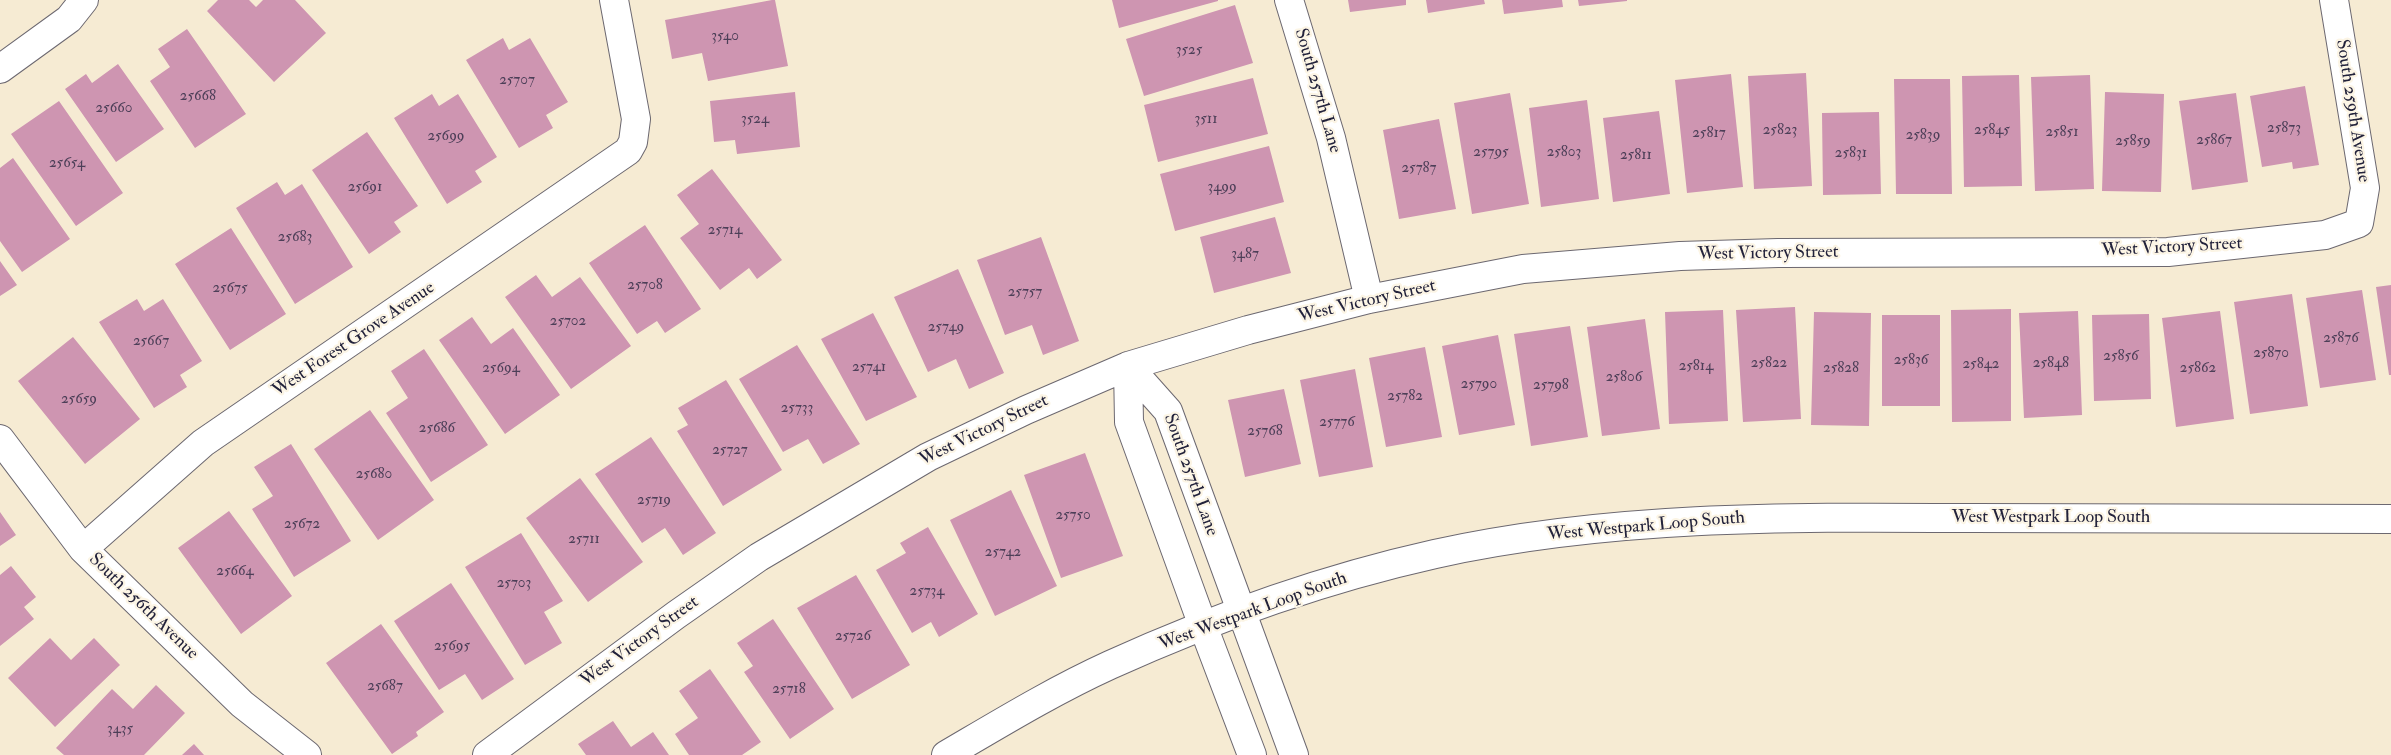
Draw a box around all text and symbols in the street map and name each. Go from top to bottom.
street label: South 257th Lane [1289,26,1345,156]
house number: 3540 [711,28,739,46]
street label: South 259th Avenue [2330,38,2374,184]
house number: 3525 [1176,42,1202,60]
house number: 25707 [499,72,535,90]
house number: 25668 [180,88,216,106]
house number: 25660 [96,100,132,118]
house number: 3524 [741,111,769,129]
house number: 3511 [1194,111,1218,129]
house number: 25873 [2267,120,2301,138]
house number: 25823 [1763,122,1797,140]
house number: 25845 [1974,122,2010,140]
house number: 25851 [2045,124,2079,142]
house number: 25817 [1692,125,1726,143]
house number: 25839 [1906,127,1940,145]
house number: 25699 [427,128,465,146]
house number: 25867 [2196,132,2232,150]
house number: 25859 [2115,133,2151,151]
house number: 25795 [1473,144,1509,162]
house number: 25803 [1547,144,1581,162]
house number: 25831 [1835,145,1867,163]
house number: 25811 [1620,147,1652,165]
house number: 25654 [49,155,85,173]
house number: 25787 [1402,160,1436,178]
house number: 25691 [348,179,382,197]
house number: 3499 [1207,179,1237,197]
house number: 25714 [708,222,742,240]
house number: 25683 [278,229,312,247]
street label: West Victory Street [2101,234,2243,262]
street label: West Victory Street [1697,242,1839,266]
house number: 3487 [1231,246,1259,264]
street label: West Victory Street [1296,276,1438,328]
house number: 25708 [627,277,663,295]
street label: West Forest Grove Avenue [269,278,439,402]
house number: 25675 [212,280,248,298]
house number: 25757 [1008,284,1042,302]
house number: 25702 [550,313,586,331]
house number: 25749 [928,319,964,337]
house number: 25876 [2323,330,2359,348]
house number: 25667 [133,333,169,351]
house number: 25870 [2253,345,2289,363]
house number: 25856 [2103,348,2139,366]
house number: 25836 [1894,352,1928,370]
house number: 25822 [1751,355,1787,373]
house number: 25848 [2033,355,2069,373]
house number: 25842 [1963,356,1999,374]
house number: 25814 [1679,358,1713,376]
house number: 25741 [852,359,886,377]
house number: 25694 [482,360,520,378]
house number: 25828 [1823,360,1859,378]
house number: 25862 [2180,360,2216,378]
house number: 25806 [1606,369,1642,387]
house number: 25790 [1461,376,1497,394]
house number: 25798 [1533,377,1569,395]
house number: 25782 [1387,388,1423,406]
street label: West Victory Street [916,390,1052,472]
house number: 25659 [61,391,97,409]
house number: 25733 [781,400,813,418]
street label: South 257th Lane [1158,411,1222,539]
house number: 25776 [1319,414,1355,432]
house number: 25686 [419,420,455,438]
house number: 25768 [1247,423,1283,441]
house number: 25727 [712,442,748,460]
house number: 25680 [356,466,392,484]
house number: 25719 [637,492,671,510]
house number: 25750 [1055,507,1091,525]
street label: West Westpark Loop South [1952,507,2150,529]
street label: West Westpark Loop South [1546,508,1746,546]
house number: 25672 [284,516,320,534]
house number: 25711 [568,531,600,549]
house number: 25742 [985,544,1021,562]
street label: South 256th Avenue [84,549,202,665]
house number: 25664 [216,563,254,581]
street label: West Westpark Loop South [1156,568,1350,656]
house number: 25703 [497,575,531,593]
house number: 25734 [910,583,944,601]
street label: West Victory Street [577,592,703,692]
house number: 25726 [835,628,871,646]
house number: 25695 [434,638,470,656]
house number: 25687 [367,678,403,696]
house number: 25718 [772,681,806,699]
house number: 3435 [107,721,133,739]

